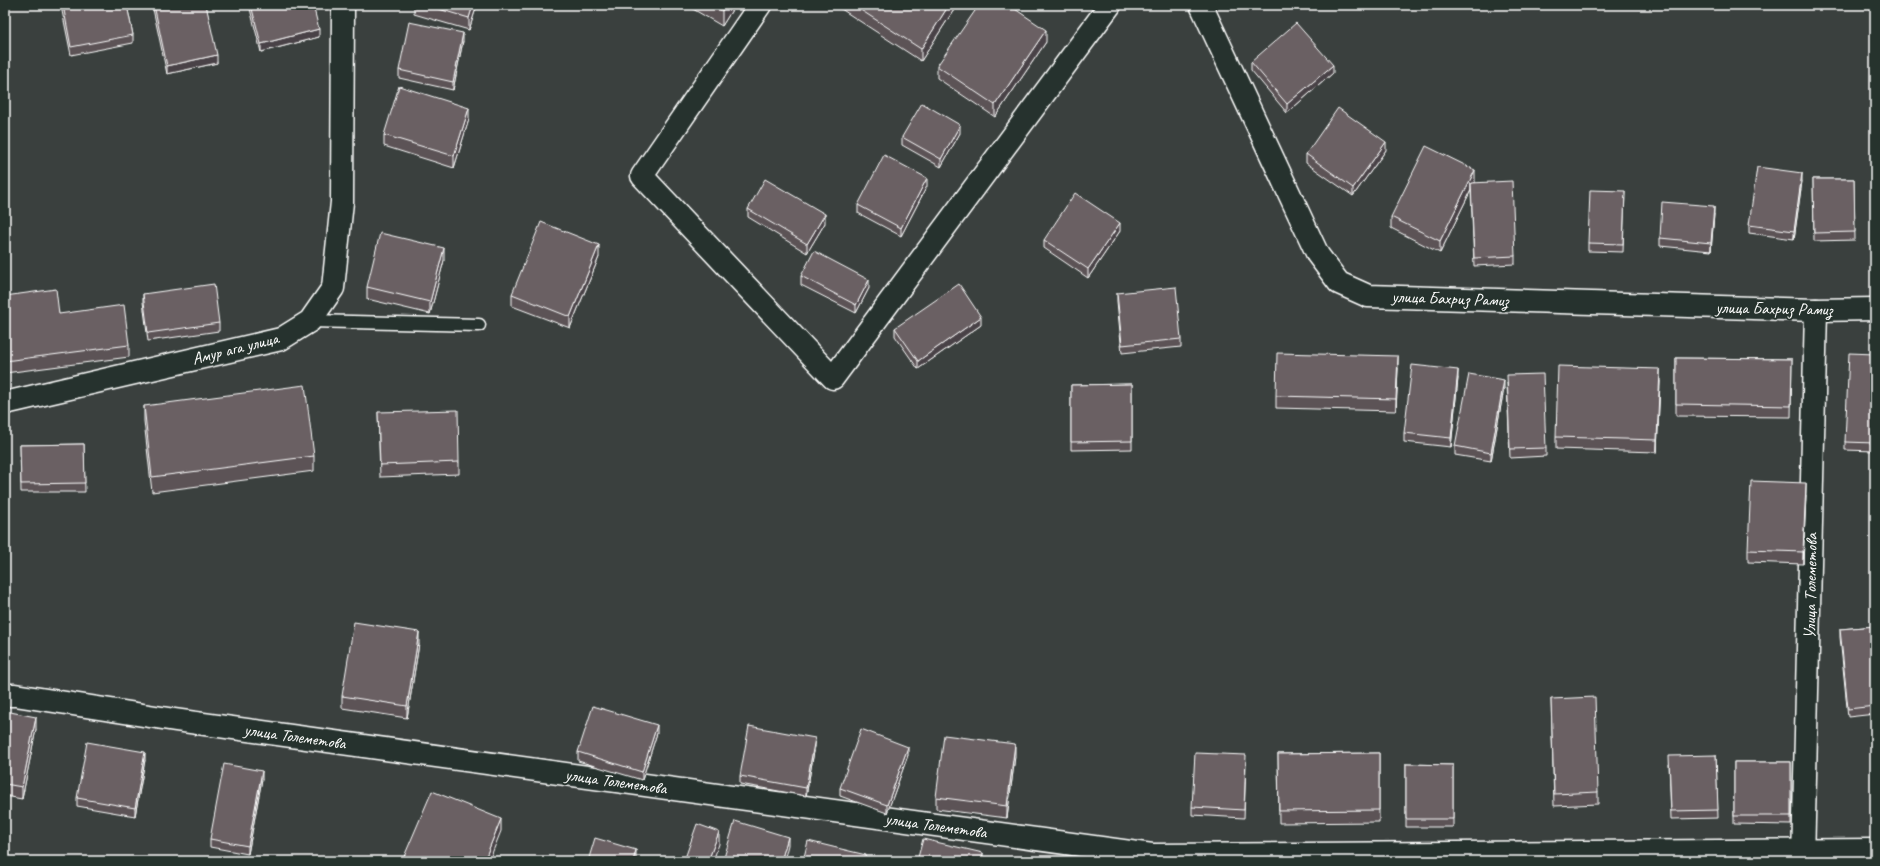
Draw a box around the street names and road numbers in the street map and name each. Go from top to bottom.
street label: улица Бахриз Рамиз [1390,286,1510,312]
street label: улица Бахриз Рамиз [1714,297,1834,321]
street label: Амур ага улица [190,327,282,369]
street label: Улица Толеметова [1799,531,1822,639]
street label: улица Толеметова [242,719,348,754]
street label: улица Толеметова [563,764,669,799]
street label: улица Толеметова [883,808,989,843]

